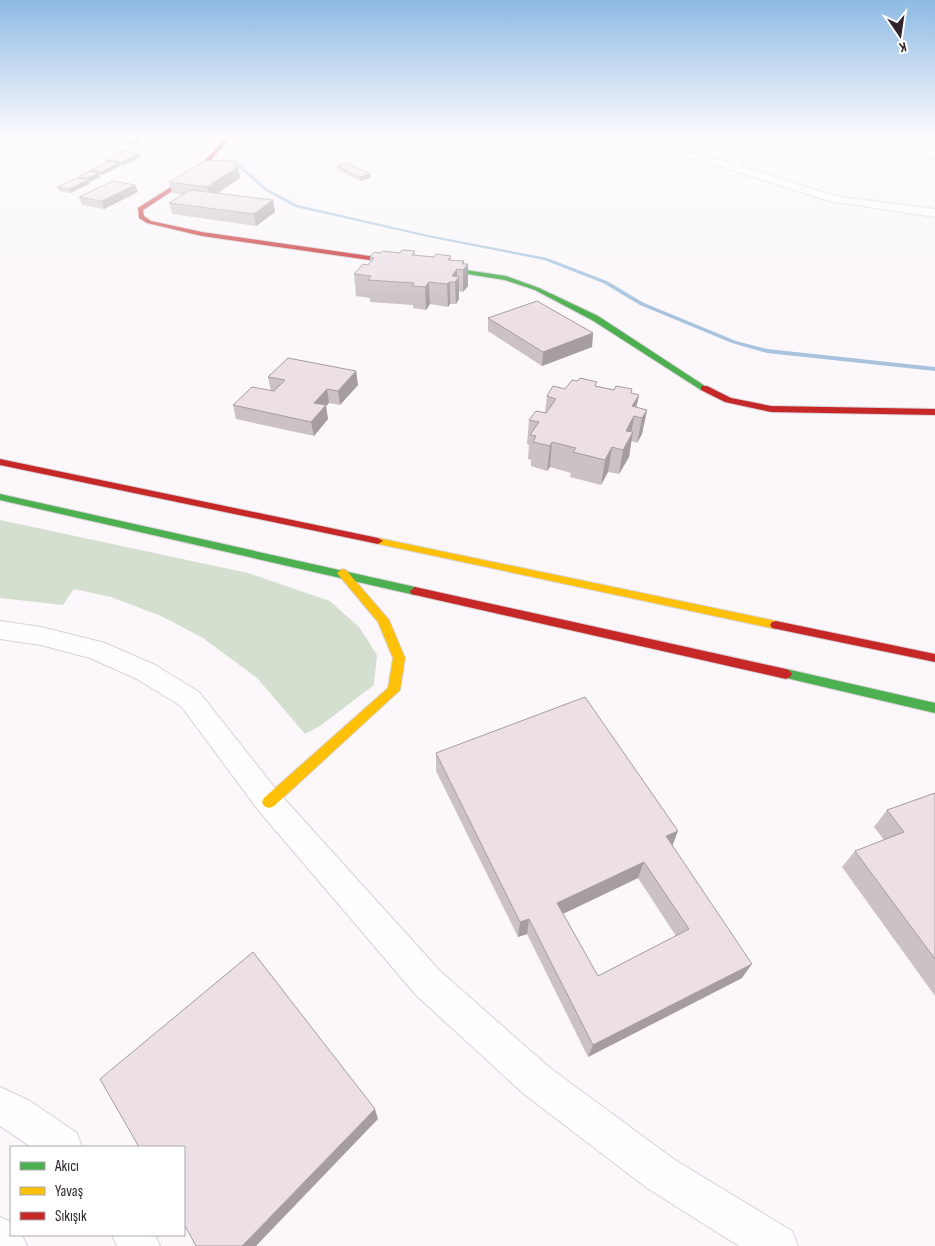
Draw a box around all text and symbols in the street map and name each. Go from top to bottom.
north arrow [875,10,925,60]
text: K [897,38,908,56]
legend [10,1146,185,1236]
text: Akıcı [54,1157,79,1176]
text: Yavaş [55,1182,83,1201]
text: Sıkışık [55,1207,87,1226]

